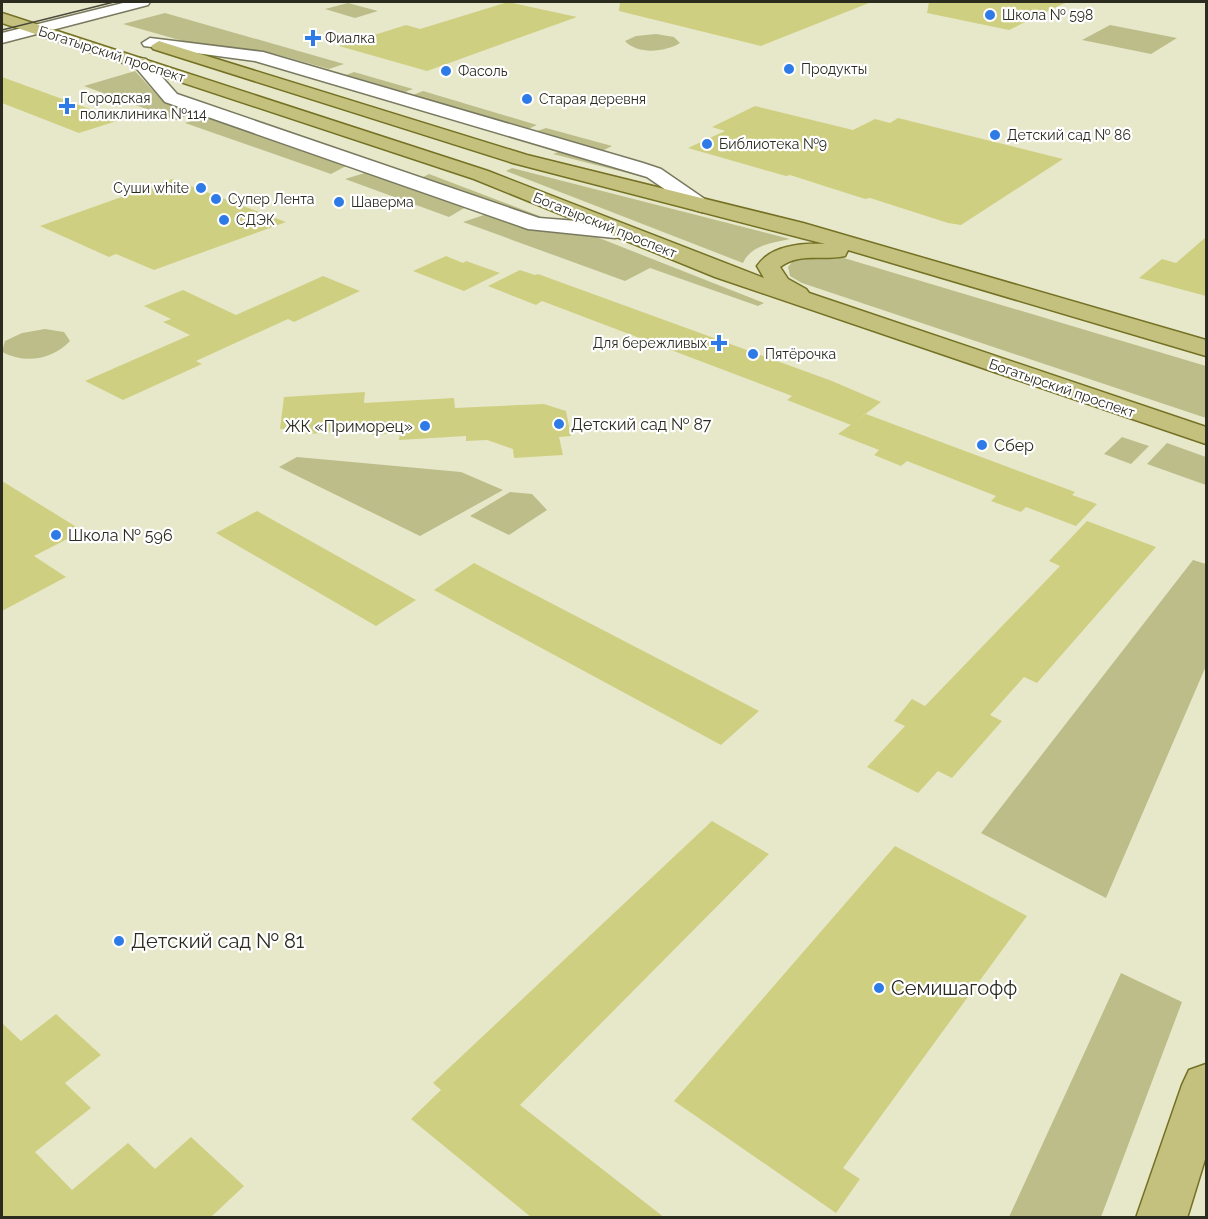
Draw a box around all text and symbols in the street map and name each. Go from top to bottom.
place label: Школа № 598 [1002,7,1093,23]
marker: Школа № 598 [983,8,997,22]
street label: Богатырский проспект [37,23,188,85]
place label: Фиалка [325,30,375,46]
marker: Фиалка [306,31,320,45]
place label: Продукты [801,61,867,77]
marker: Продукты [782,62,796,76]
place label: Фасоль [458,63,508,79]
marker: Фасоль [439,64,453,78]
place label: Городская поликлиника №114 [80,90,207,122]
place label: Старая деревня [539,91,646,107]
marker: Старая деревня [520,92,534,106]
marker: Городская поликлиника №114 [58,97,76,115]
place label: Детский сад № 86 [1007,127,1131,143]
marker: Детский сад № 86 [988,128,1002,142]
place label: Библиотека №9 [719,136,827,152]
marker: Библиотека №9 [700,137,714,151]
place label: Суши white [113,180,189,196]
marker: Суши white [194,181,208,195]
street label: Богатырский проспект [531,189,679,261]
place label: Супер Лента [228,191,314,207]
marker: Супер Лента [209,192,223,206]
place label: Шаверма [351,194,414,210]
marker: Шаверма [332,195,346,209]
place label: СДЭК [236,212,275,228]
marker: СДЭК [217,213,231,227]
place label: Для бережливых [593,335,707,351]
marker: Для бережливых [712,336,726,350]
place label: Пятёрочка [765,346,836,362]
marker: Пятёрочка [746,347,760,361]
street label: Богатырский проспект [987,355,1137,421]
place label: Детский сад № 87 [571,415,712,434]
place label: ЖК «Приморец» [285,417,413,436]
marker: Детский сад № 87 [552,417,566,431]
marker: ЖК «Приморец» [418,419,432,433]
place label: Сбер [994,436,1034,455]
marker: Сбер [975,438,989,452]
place label: Школа № 596 [68,526,173,545]
marker: Школа № 596 [49,528,63,542]
place label: Детский сад № 81 [131,929,305,953]
marker: Детский сад № 81 [112,934,126,948]
place label: Семишагофф [891,976,1017,1000]
marker: Семишагофф [872,981,886,995]

